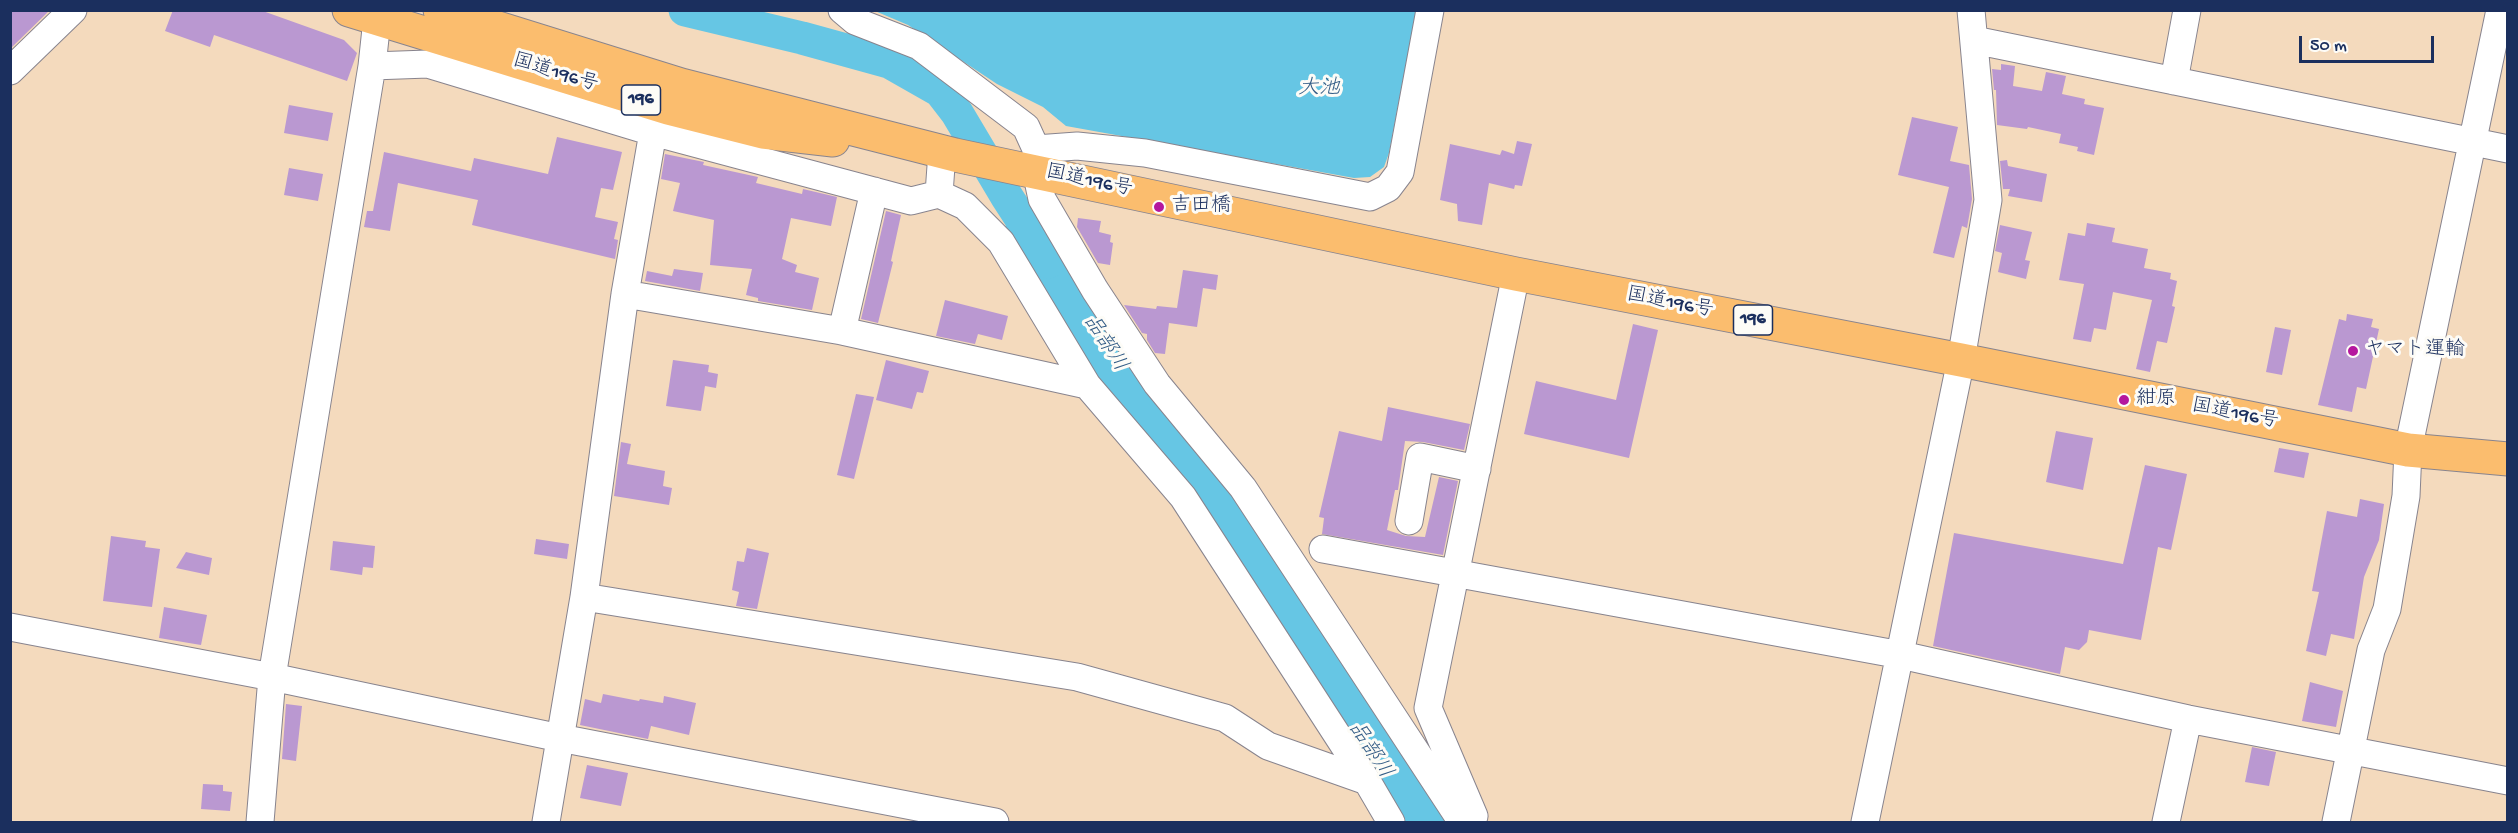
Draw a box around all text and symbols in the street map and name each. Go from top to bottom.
scale bar [2302,24,2437,62]
text: 50 m [2310,36,2347,57]
street label: 国道196号 [509,50,601,98]
water label: 大池 [1298,77,1340,103]
road number: 196 [622,85,660,115]
street label: 国道196号 [1043,161,1135,203]
place label: 吉田橋 [1171,195,1231,219]
marker: 吉田橋 [1152,200,1166,214]
street label: 国道196号 [1624,284,1716,324]
road number: 196 [1734,305,1772,335]
water label: 品部川 [1076,311,1132,377]
place label: ヤマト運輸 [2365,339,2465,363]
marker: ヤマト運輸 [2346,344,2360,358]
place label: 紺原 [2136,388,2176,412]
marker: 紺原 [2117,393,2131,407]
street label: 国道196号 [2189,395,2281,435]
water label: 品部川 [1341,718,1397,784]

